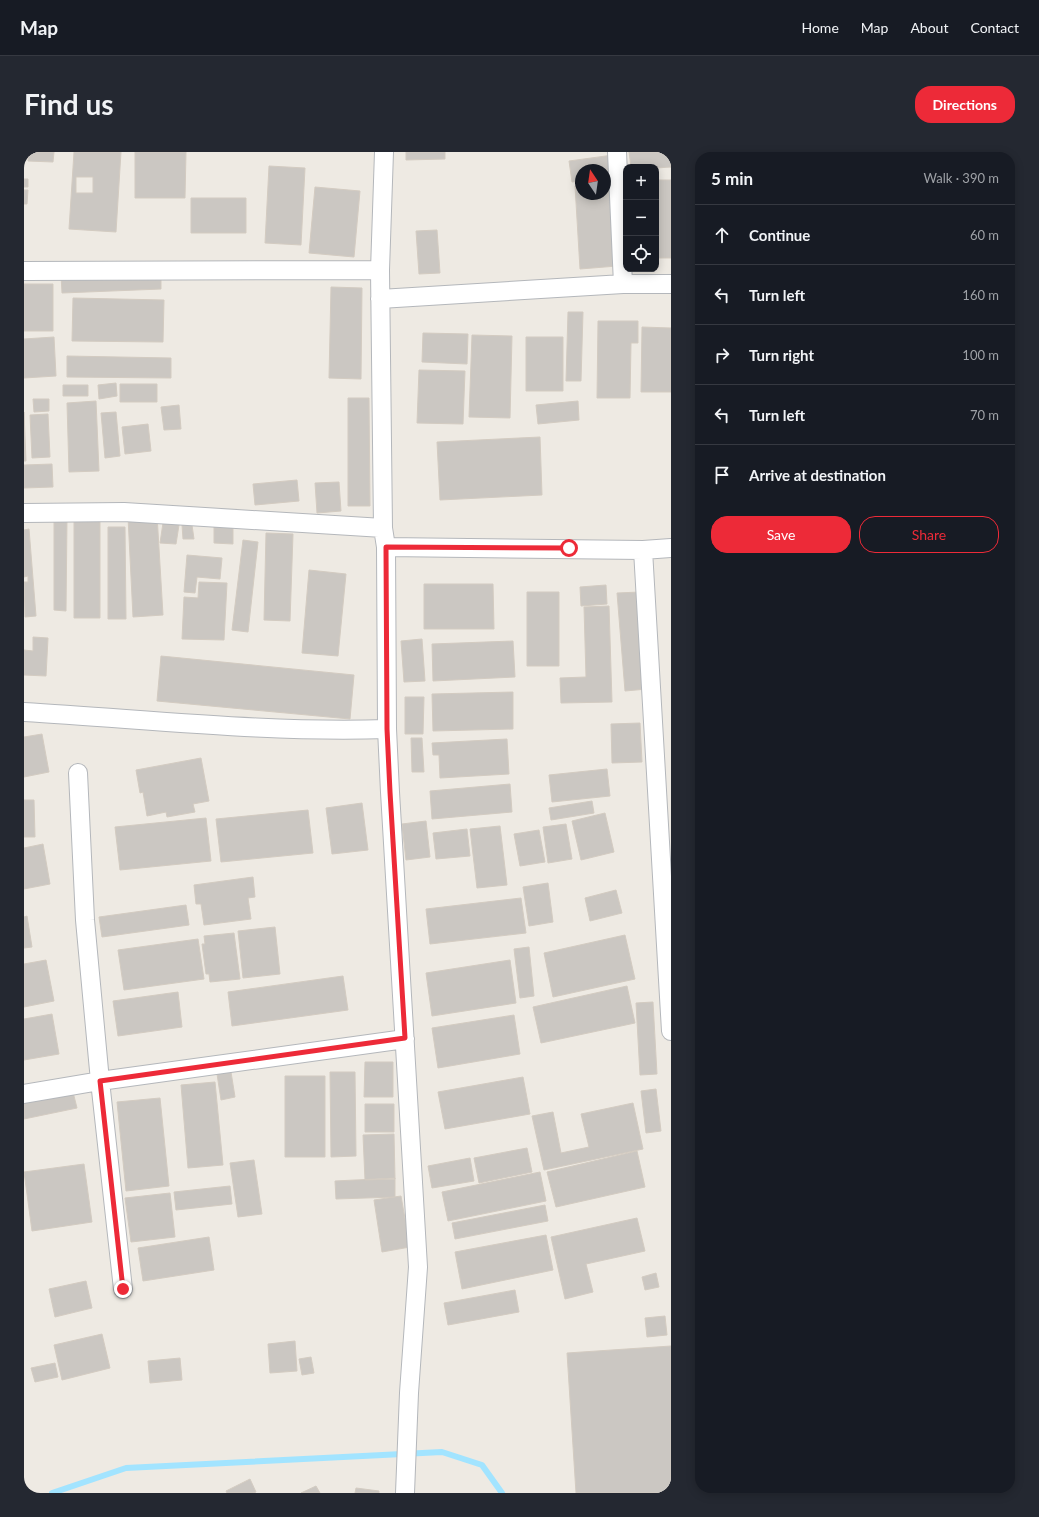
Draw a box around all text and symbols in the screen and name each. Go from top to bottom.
text: Map [20,16,58,39]
text: Home [801,19,839,36]
text: Map [861,19,888,36]
text: About [910,19,948,36]
text: Contact [970,19,1019,36]
button: Directions [915,86,1015,123]
text: Find us [24,87,114,121]
north arrow [575,164,611,200]
map controls [623,164,659,272]
button: + [623,164,659,200]
text: 5 min [711,168,753,189]
text: Walk · 390 m [923,170,999,186]
button: − [623,200,659,236]
icon: ahead [711,224,733,246]
text: Continue [749,226,810,244]
text: 60 m [970,227,999,243]
button: locate [623,236,659,272]
icon: left [711,284,733,306]
text: Turn left [749,286,805,304]
text: 160 m [962,287,999,303]
icon: right [711,344,733,366]
text: Turn right [749,346,814,364]
text: 100 m [962,347,999,363]
icon: left [711,404,733,426]
text: Turn left [749,406,805,424]
text: 70 m [970,407,999,423]
icon: arrive [711,464,733,486]
text: Arrive at destination [749,466,886,484]
button: Save [711,516,851,553]
button: Share [859,516,999,553]
route start [560,539,578,557]
route end [114,1280,132,1298]

